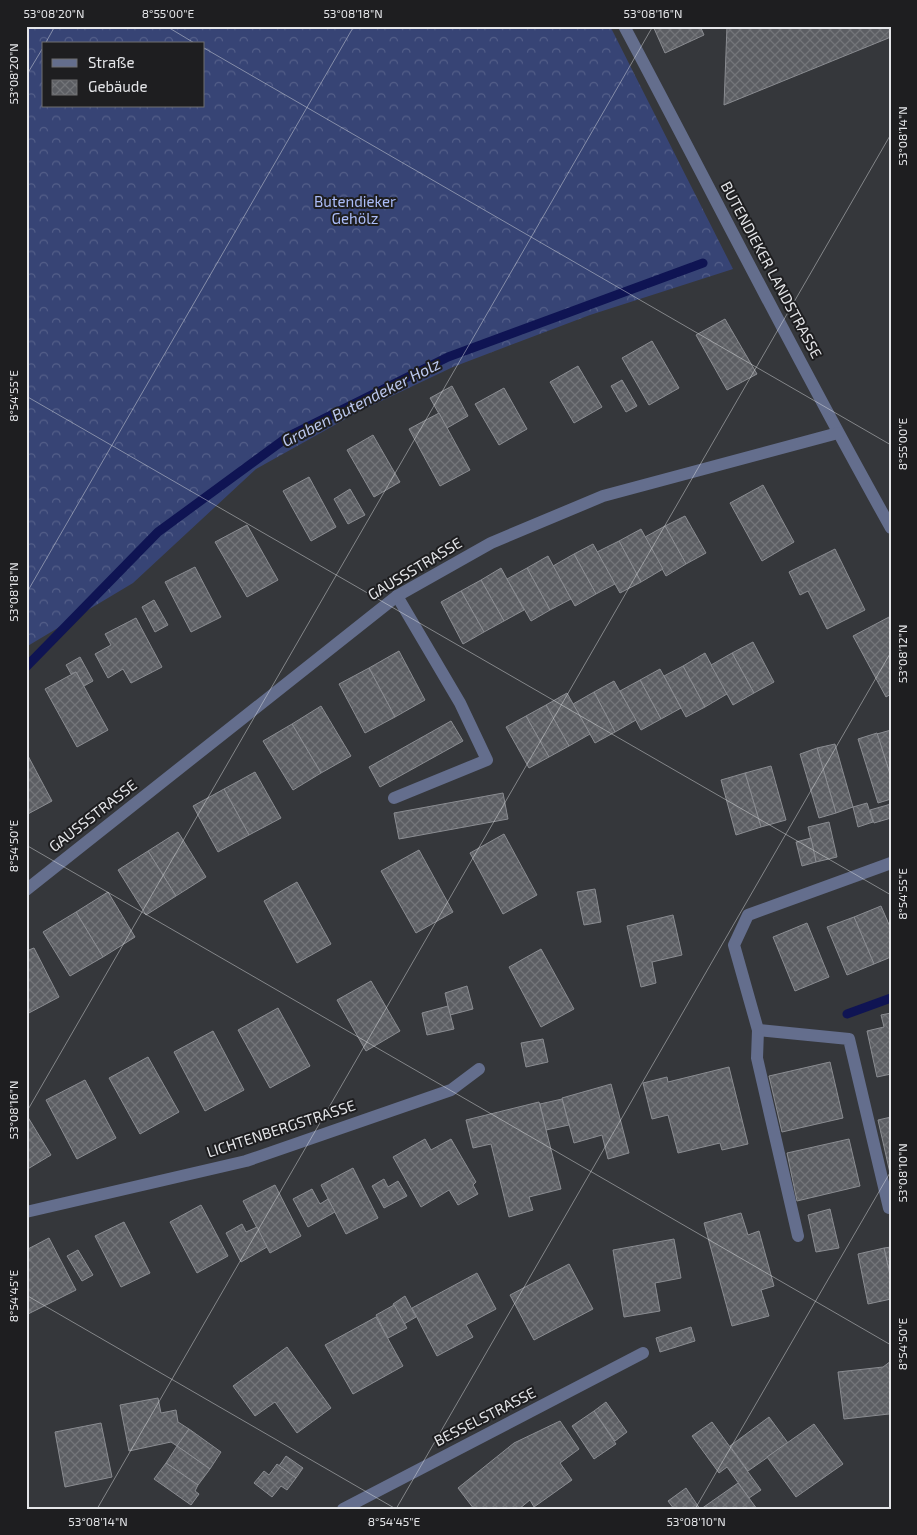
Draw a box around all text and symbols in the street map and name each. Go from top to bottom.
text: 53°08'20"N [23,6,85,20]
text: 8°55'00"E [142,6,194,20]
text: 53°08'18"N [323,6,383,20]
text: 53°08'16"N [624,6,682,20]
legend [42,42,205,108]
text: 53°08'20"N [6,43,20,105]
text: Straße [88,53,134,71]
text: Gebäude [88,77,147,95]
text: 53°08'14"N [895,106,909,166]
street label: BUTENDIEKER LANDSTRASSE [718,178,826,361]
park label: Butendieker Gehölz [314,192,396,227]
water label: Graben Butendeker Holz [278,353,443,450]
text: 8°54'55"E [6,370,20,422]
text: 8°55'00"E [895,418,909,470]
street label: GAUSSSTRASSE [364,533,465,603]
text: 53°08'18"N [6,562,20,622]
text: 53°08'12"N [895,625,909,683]
street label: GAUSSSTRASSE [45,775,140,855]
text: 8°54'50"E [6,819,20,872]
text: 8°54'55"E [895,868,909,920]
text: 53°08'16"N [6,1081,20,1139]
street label: LICHTENBERGSTRASSE [204,1095,357,1161]
text: 53°08'10"N [895,1143,909,1203]
text: 8°54'45"E [6,1270,20,1322]
text: 8°54'50"E [895,1317,909,1370]
street label: BESSELSTRASSE [431,1383,538,1449]
text: 53°08'14"N [68,1514,128,1528]
text: 8°54'45"E [368,1514,420,1528]
text: 53°08'10"N [666,1514,726,1528]

